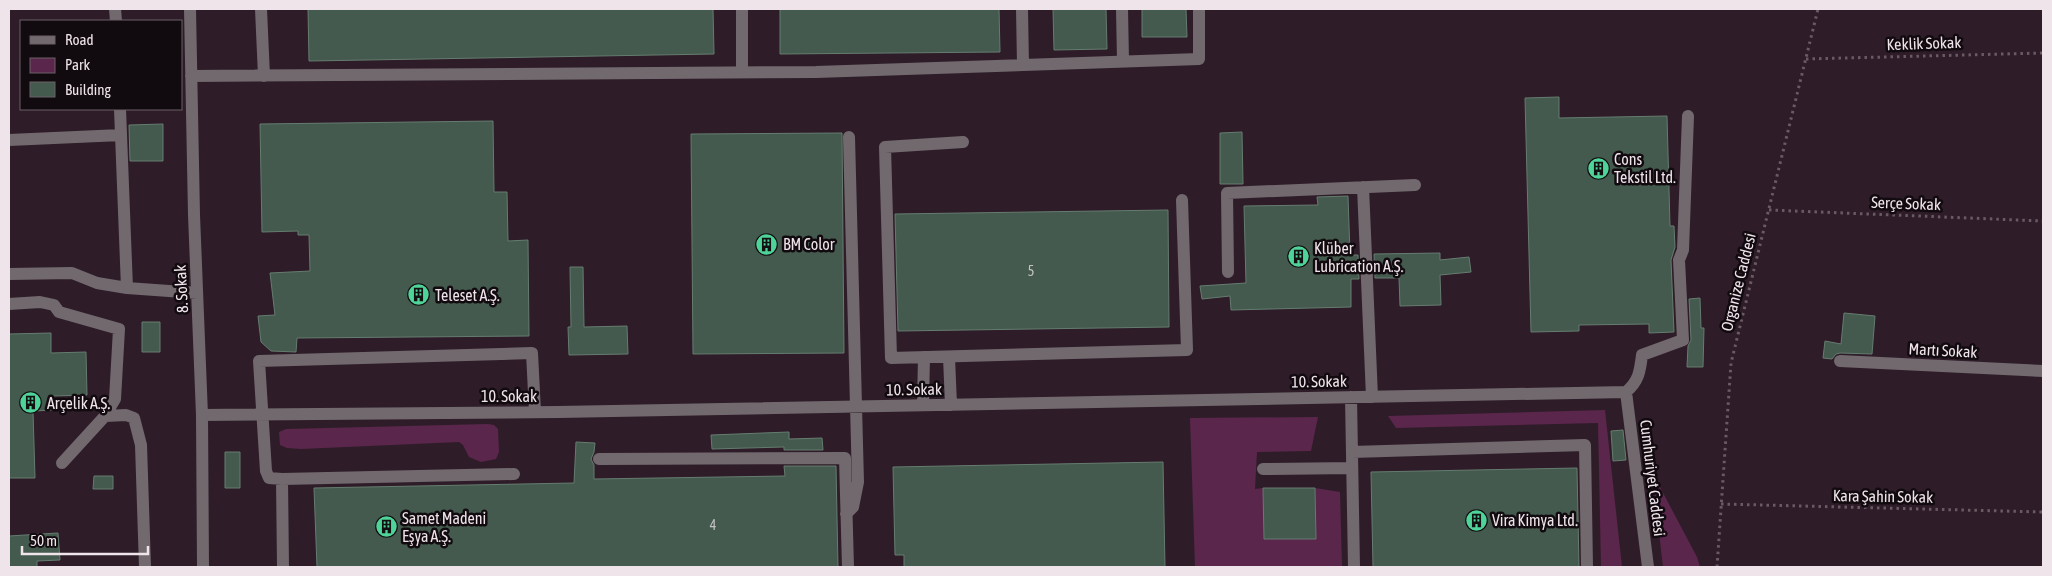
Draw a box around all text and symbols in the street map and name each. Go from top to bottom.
legend [20,20,182,110]
text: Road [65,31,94,48]
street label: Keklik Sokak [1886,33,1962,53]
text: Park [65,56,90,73]
text: Building [65,81,111,98]
place label: Cons Tekstil Ltd. [1614,150,1676,186]
building icon: Cons Tekstil Ltd. [1586,156,1610,180]
street label: Serçe Sokak [1871,193,1941,214]
street label: Organize Caddesi [1717,231,1760,333]
building icon: BM Color [755,232,779,256]
place label: BM Color [783,235,835,253]
place label: Klüber Lubrication A.Ş. [1314,239,1403,276]
building icon: Klüber Lubrication A.Ş. [1286,245,1310,269]
house number: 5 [1028,263,1034,279]
street label: 8. Sokak [171,264,191,314]
building icon: Teleset A.Ş. [407,283,431,307]
place label: Teleset A.Ş. [435,286,500,305]
street label: Martı Sokak [1908,339,1978,361]
street label: 10. Sokak [1291,372,1347,390]
street label: 10. Sokak [886,380,942,398]
street label: 10. Sokak [481,387,537,405]
building icon: Arçelik A.Ş. [19,391,43,415]
place label: Arçelik A.Ş. [47,394,110,413]
street label: Cumhuriyet Caddesi [1636,419,1669,537]
street label: Kara Şahin Sokak [1833,486,1933,507]
building icon: Vira Kimya Ltd. [1464,508,1488,532]
place label: Samet Madeni Eşya A.Ş. [402,509,486,546]
place label: Vira Kimya Ltd. [1492,511,1578,530]
building icon: Samet Madeni Eşya A.Ş. [374,515,398,539]
house number: 4 [710,517,717,533]
scale bar [22,524,149,556]
text: 50 m [30,532,57,549]

